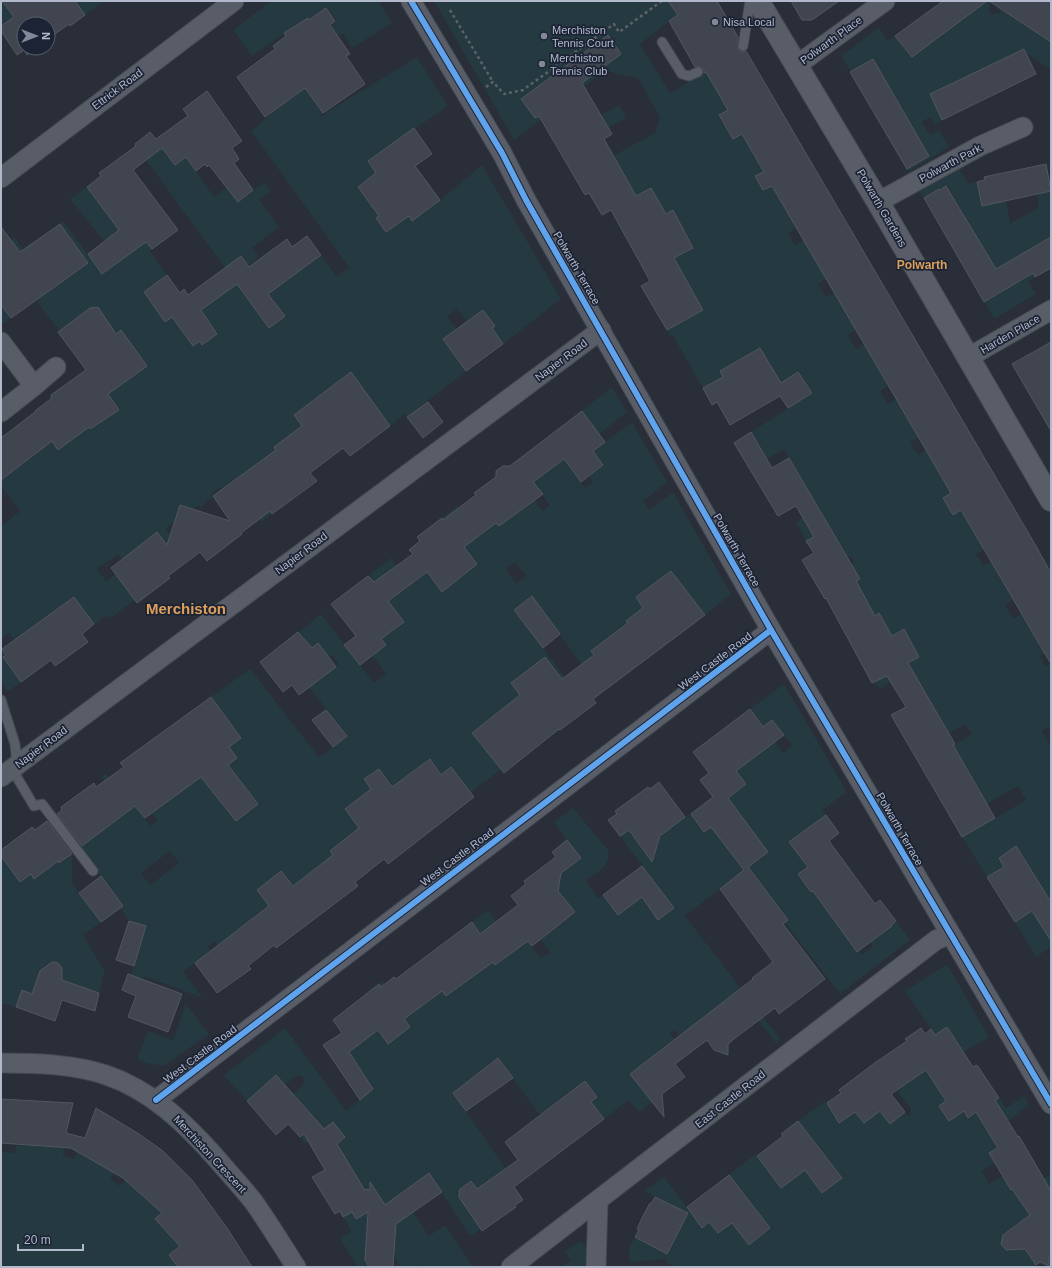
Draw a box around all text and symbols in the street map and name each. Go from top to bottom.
street label: Polwarth Place [798,14,864,66]
north arrow [16,16,56,56]
place label: Nisa Local [723,16,774,28]
marker: Nisa Local [710,17,720,27]
place label: Merchiston Tennis Court [552,24,614,49]
marker: Merchiston Tennis Court [539,31,549,41]
text: N [40,32,52,40]
place label: Merchiston Tennis Club [550,52,607,77]
marker: Merchiston Tennis Club [537,59,547,69]
street label: Ettrick Road [89,66,145,112]
street label: Polwarth Park [917,141,983,184]
street label: Polwarth Gardens [855,167,909,250]
street label: Polwarth Terrace [551,229,603,307]
district label: Polwarth [897,258,947,272]
street label: Harden Place [978,312,1042,356]
street label: Napier Road [533,337,589,383]
street label: Polwarth Terrace [711,511,763,589]
street label: Napier Road [273,530,329,576]
district label: Merchiston [146,600,226,617]
street label: West Castle Road [676,630,754,692]
street label: Napier Road [13,724,69,770]
street label: Polwarth Terrace [874,790,926,868]
street label: West Castle Road [418,826,496,888]
street label: West Castle Road [161,1023,239,1085]
street label: East Castle Road [693,1068,767,1130]
street label: Merchiston Crescent [171,1113,249,1195]
scale bar [18,1226,83,1252]
text: 20 m [24,1233,51,1247]

